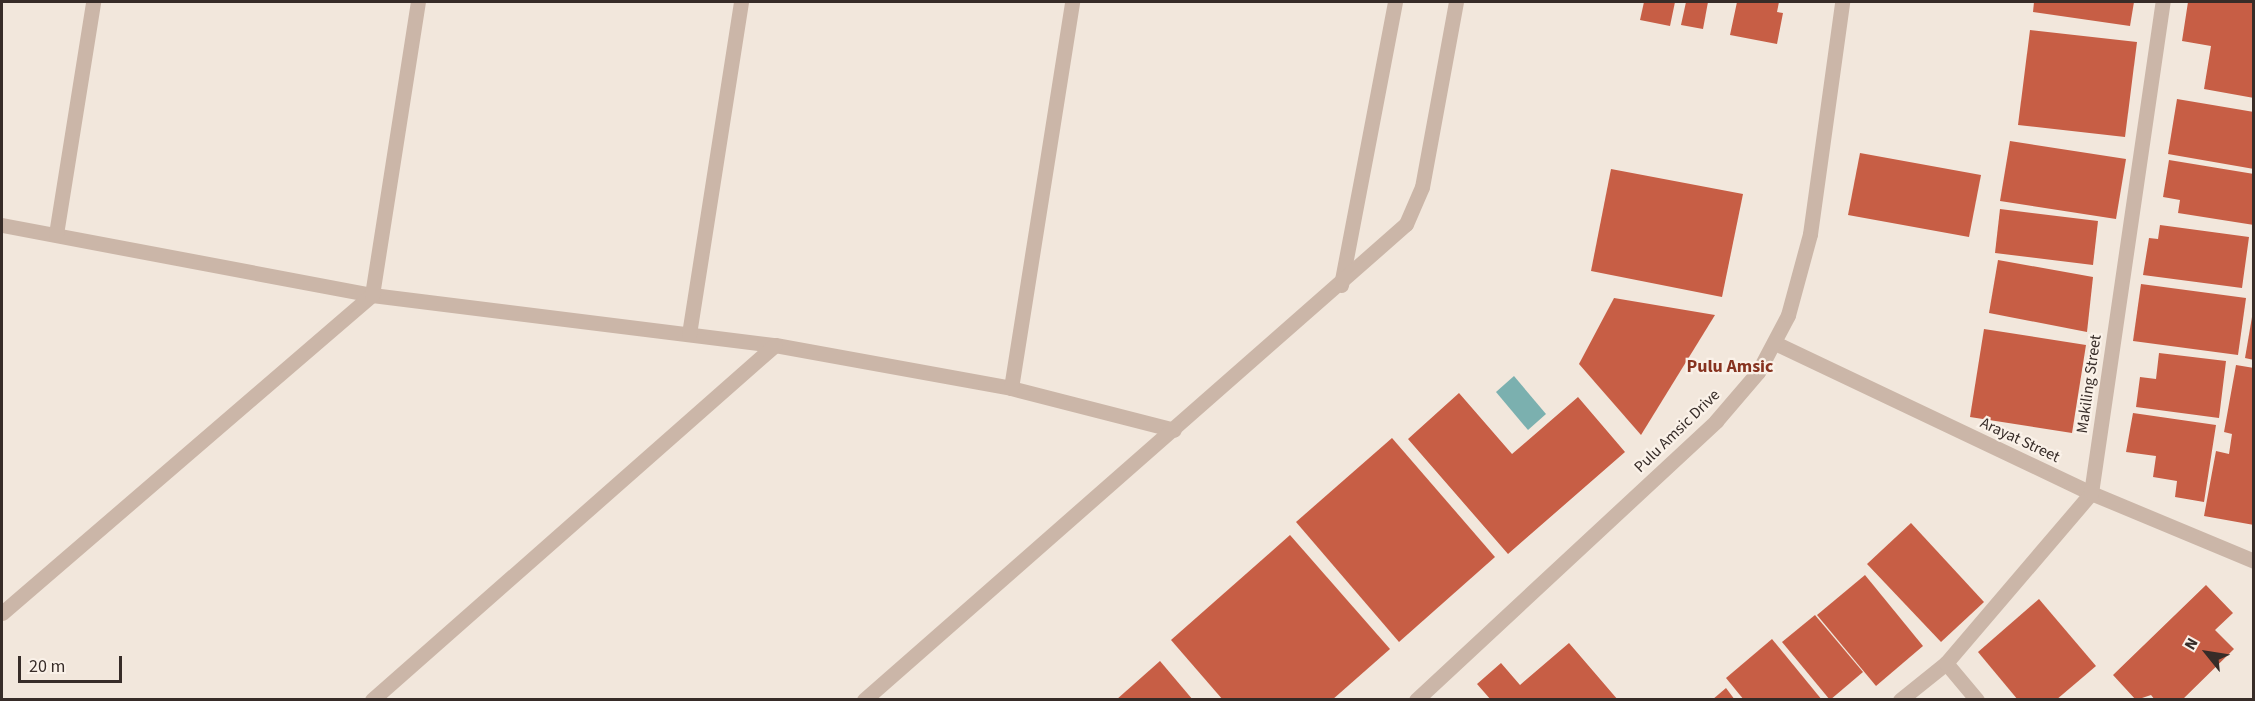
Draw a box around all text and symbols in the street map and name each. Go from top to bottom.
street label: Makiling Street [2073,333,2105,435]
district label: Pulu Amsic [1686,356,1774,378]
street label: Pulu Amsic Drive [1630,385,1724,477]
street label: Arayat Street [1977,413,2063,467]
north arrow [2177,623,2237,683]
text: N [2179,634,2204,654]
scale bar [21,644,124,682]
text: 20 m [29,654,65,679]

